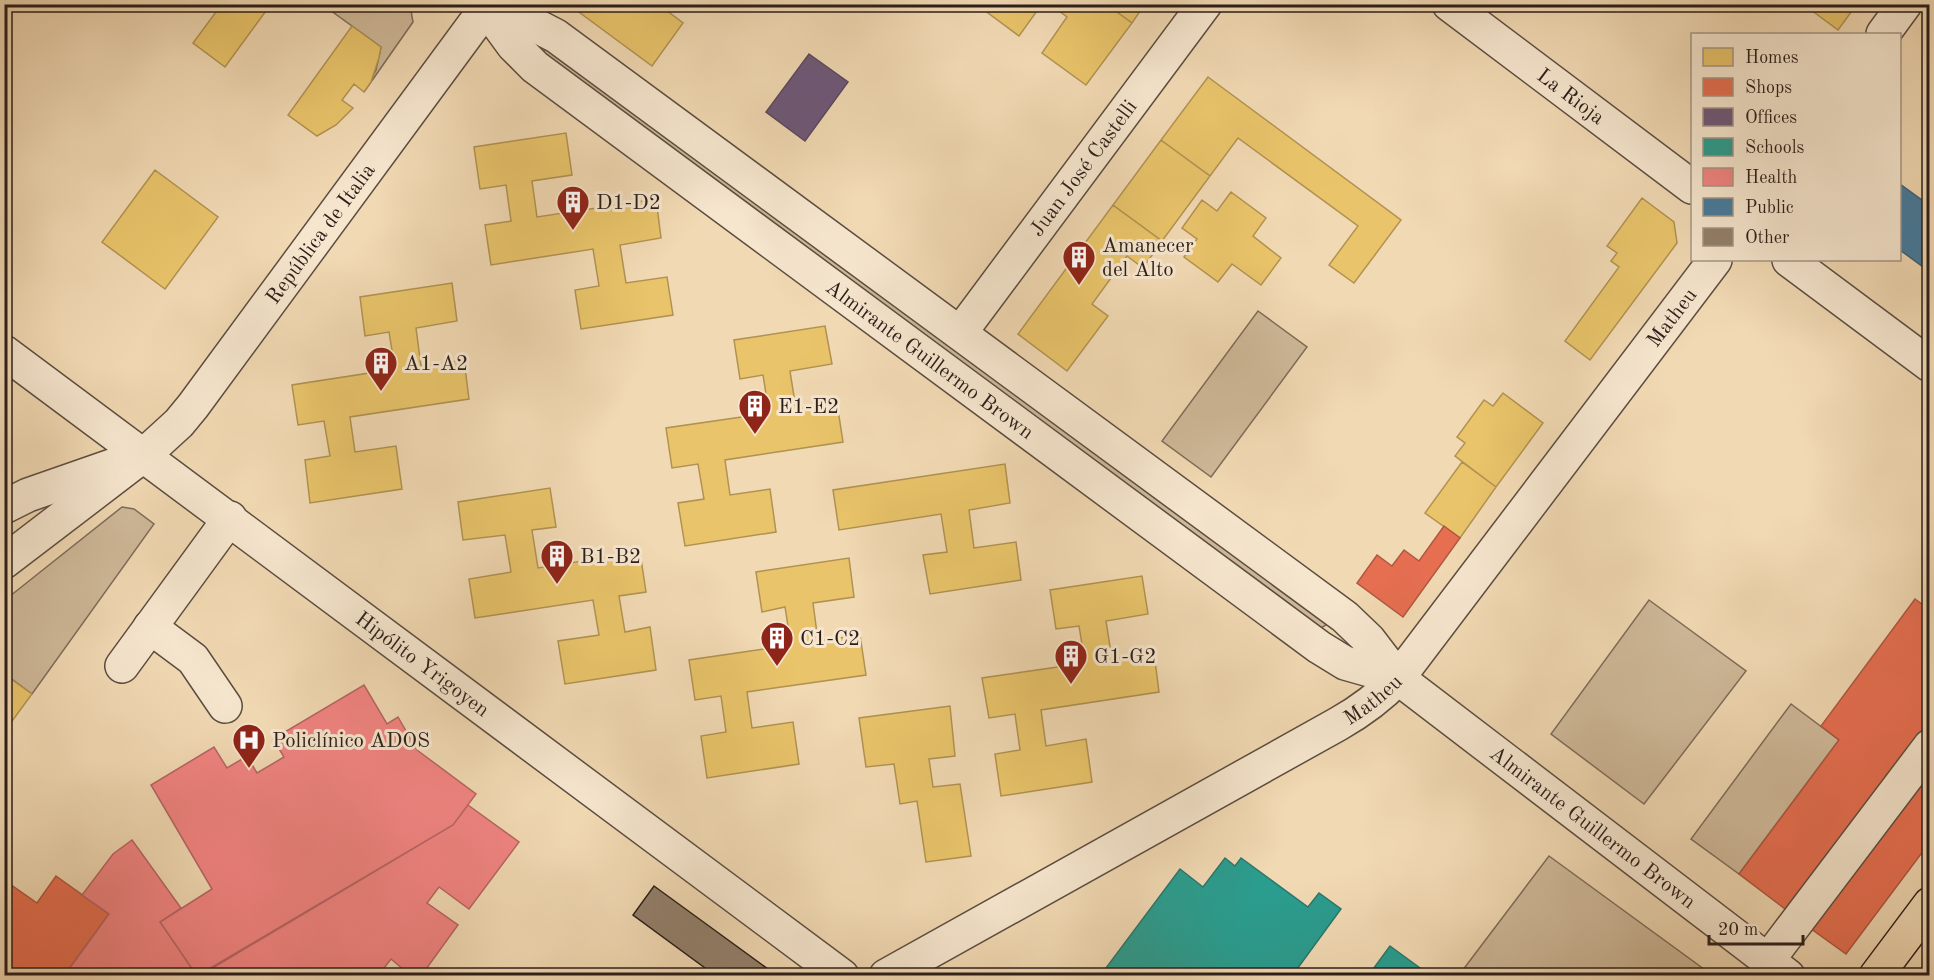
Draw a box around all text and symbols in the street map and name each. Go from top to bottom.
legend [1691,33,1901,261]
text: Homes [1745,49,1799,67]
street label: La Rioja [1533,65,1608,129]
text: Shops [1745,79,1792,97]
street label: Juan José Castelli [1027,97,1142,241]
text: Offices [1745,109,1797,127]
text: Schools [1745,139,1805,157]
street label: República de Italia [263,160,380,308]
text: Health [1745,169,1798,187]
building icon: D1-D2 [555,184,591,231]
place label: D1-D2 [596,193,661,214]
text: Public [1745,199,1794,217]
text: Other [1745,229,1790,247]
place label: Amanecer del Alto [1102,236,1194,281]
building icon: Amanecer del Alto [1061,239,1097,286]
street label: Almirante Guillermo Brown [821,277,1037,444]
street label: Matheu [1644,285,1702,352]
building icon: A1-A2 [363,345,399,392]
place label: A1-A2 [404,354,468,375]
building icon: E1-E2 [737,388,773,435]
place label: E1-E2 [778,397,839,418]
building icon: B1-B2 [539,538,575,585]
place label: B1-B2 [580,547,641,568]
street label: Hipólito Yrigoyen [351,608,493,721]
building icon: C1-C2 [759,620,795,667]
place label: C1-C2 [800,629,860,650]
building icon: G1-G2 [1053,638,1089,685]
place label: G1-G2 [1094,647,1156,668]
street label: Matheu [1341,671,1407,730]
hospital icon: Policlínico ADOS [231,722,267,769]
place label: Policlínico ADOS [272,731,430,752]
street label: Almirante Guillermo Brown [1485,743,1699,913]
scale bar [1709,908,1804,946]
text: 20 m [1718,921,1758,939]

